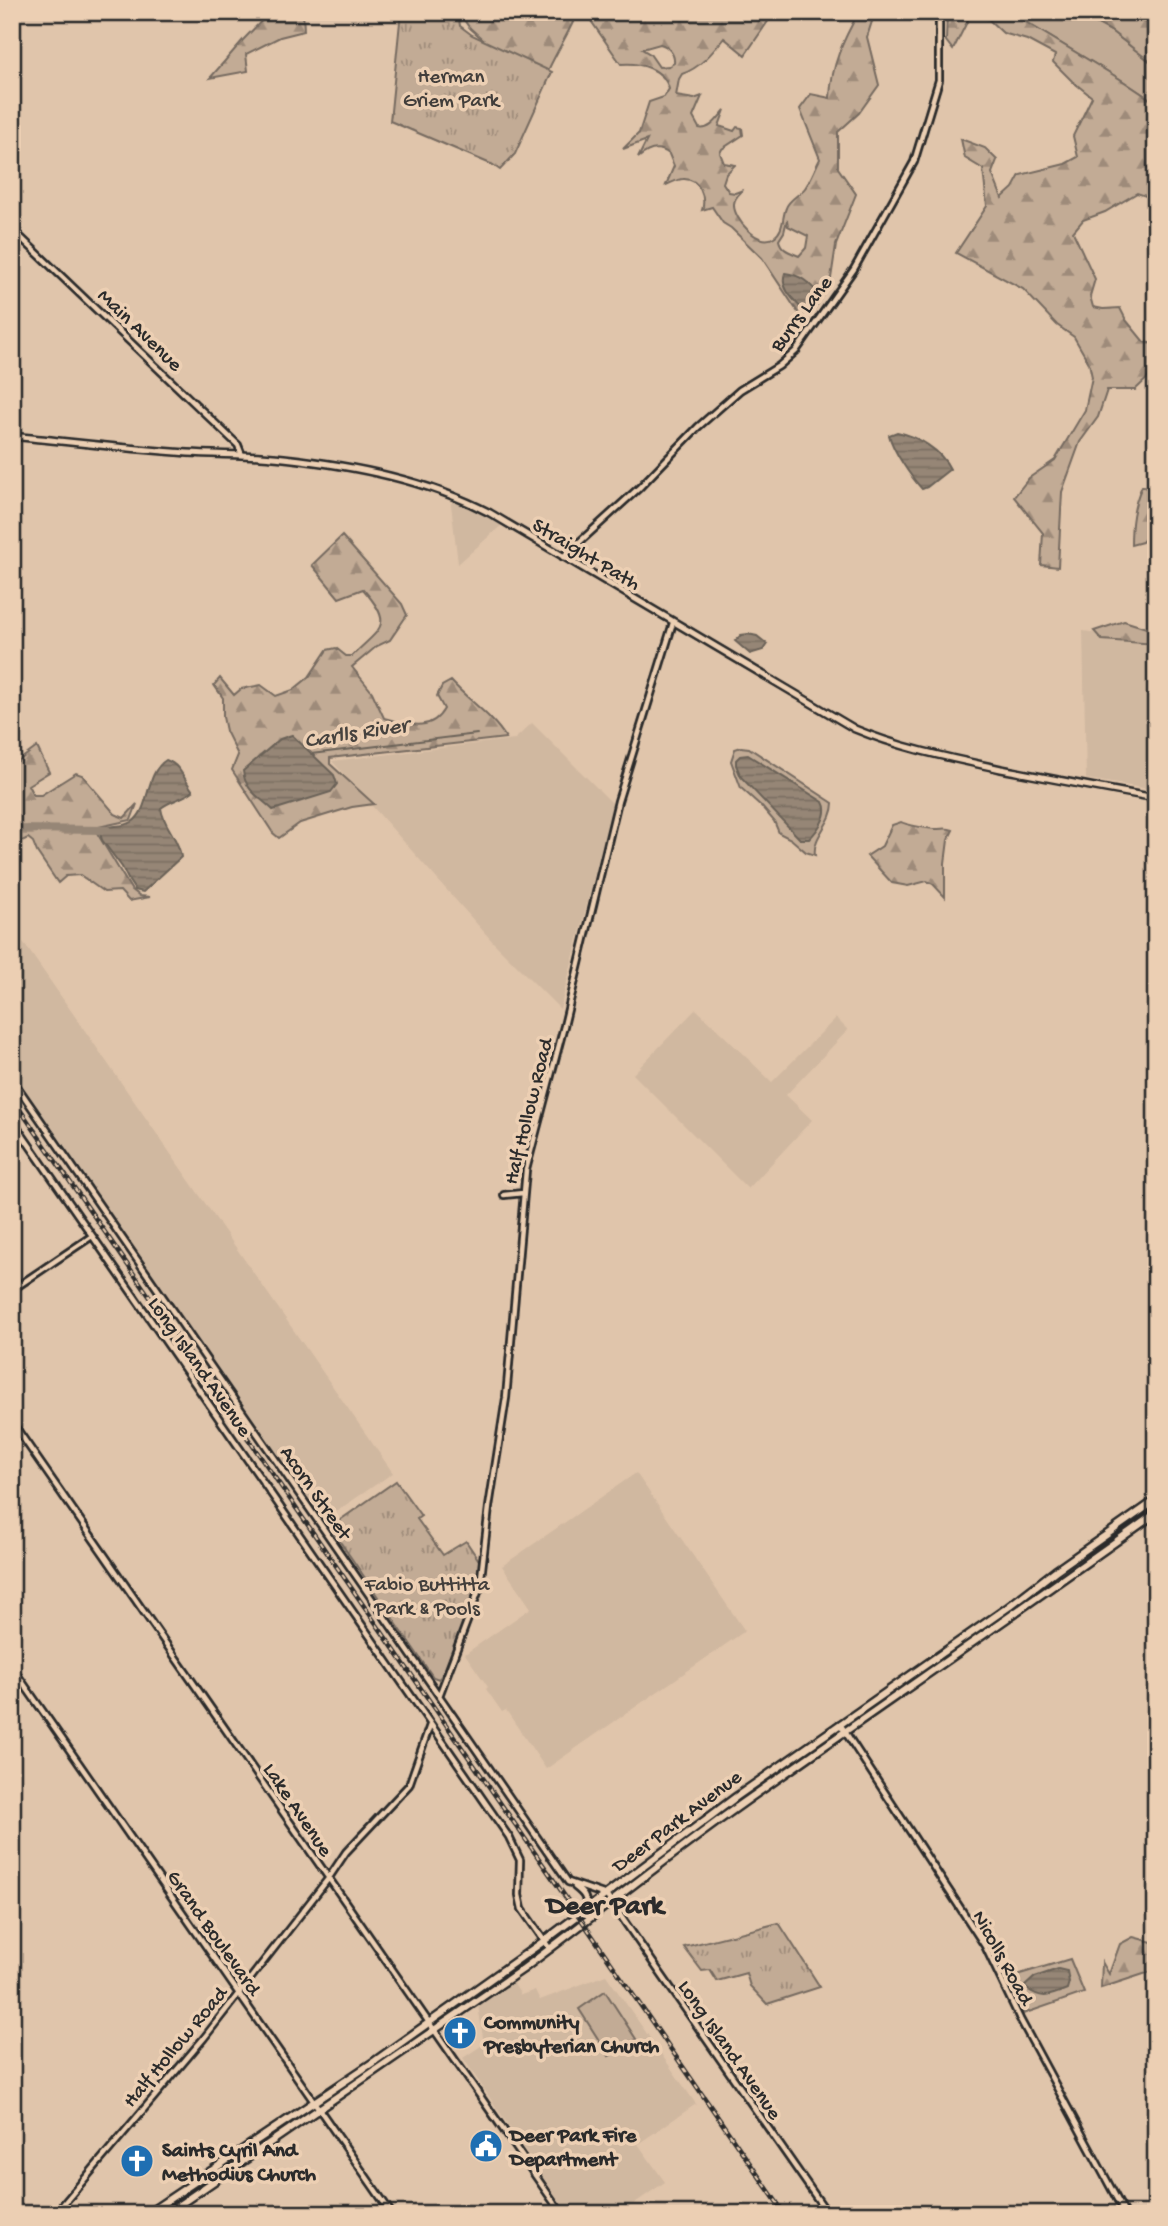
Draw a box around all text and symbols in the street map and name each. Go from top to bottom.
park label: Herman Griem Park [403,66,502,115]
street label: Burrs Lane [766,271,840,359]
street label: Main Avenue [91,285,187,379]
street label: Straight Path [527,514,644,598]
water label: Carlls River [303,712,415,756]
street label: Half Hollow Road [500,1034,561,1188]
street label: Long Island Avenue [141,1293,256,1444]
street label: Acorn Street [273,1442,357,1548]
park label: Fabio Buttitta Park & Pools [363,1574,491,1623]
street label: Lake Avenue [256,1759,337,1864]
street label: Deer Park Avenue [607,1765,749,1881]
street label: Grand Boulevard [160,1867,266,2003]
district label: Deer Park [543,1891,667,1924]
street label: Nicolls Road [965,1907,1038,2012]
street label: Long Island Avenue [671,1976,786,2127]
street label: Half Hollow Road [119,1982,235,2114]
place label: Community Presbyterian Church [483,2012,660,2061]
church icon: Community Presbyterian Church [441,2014,479,2052]
place label: Deer Park Fire Department [508,2125,638,2174]
public building icon: Deer Park Fire Department [467,2127,505,2165]
place label: Saints Cyril And Methodius Church [162,2140,317,2189]
church icon: Saints Cyril And Methodius Church [118,2142,156,2180]

